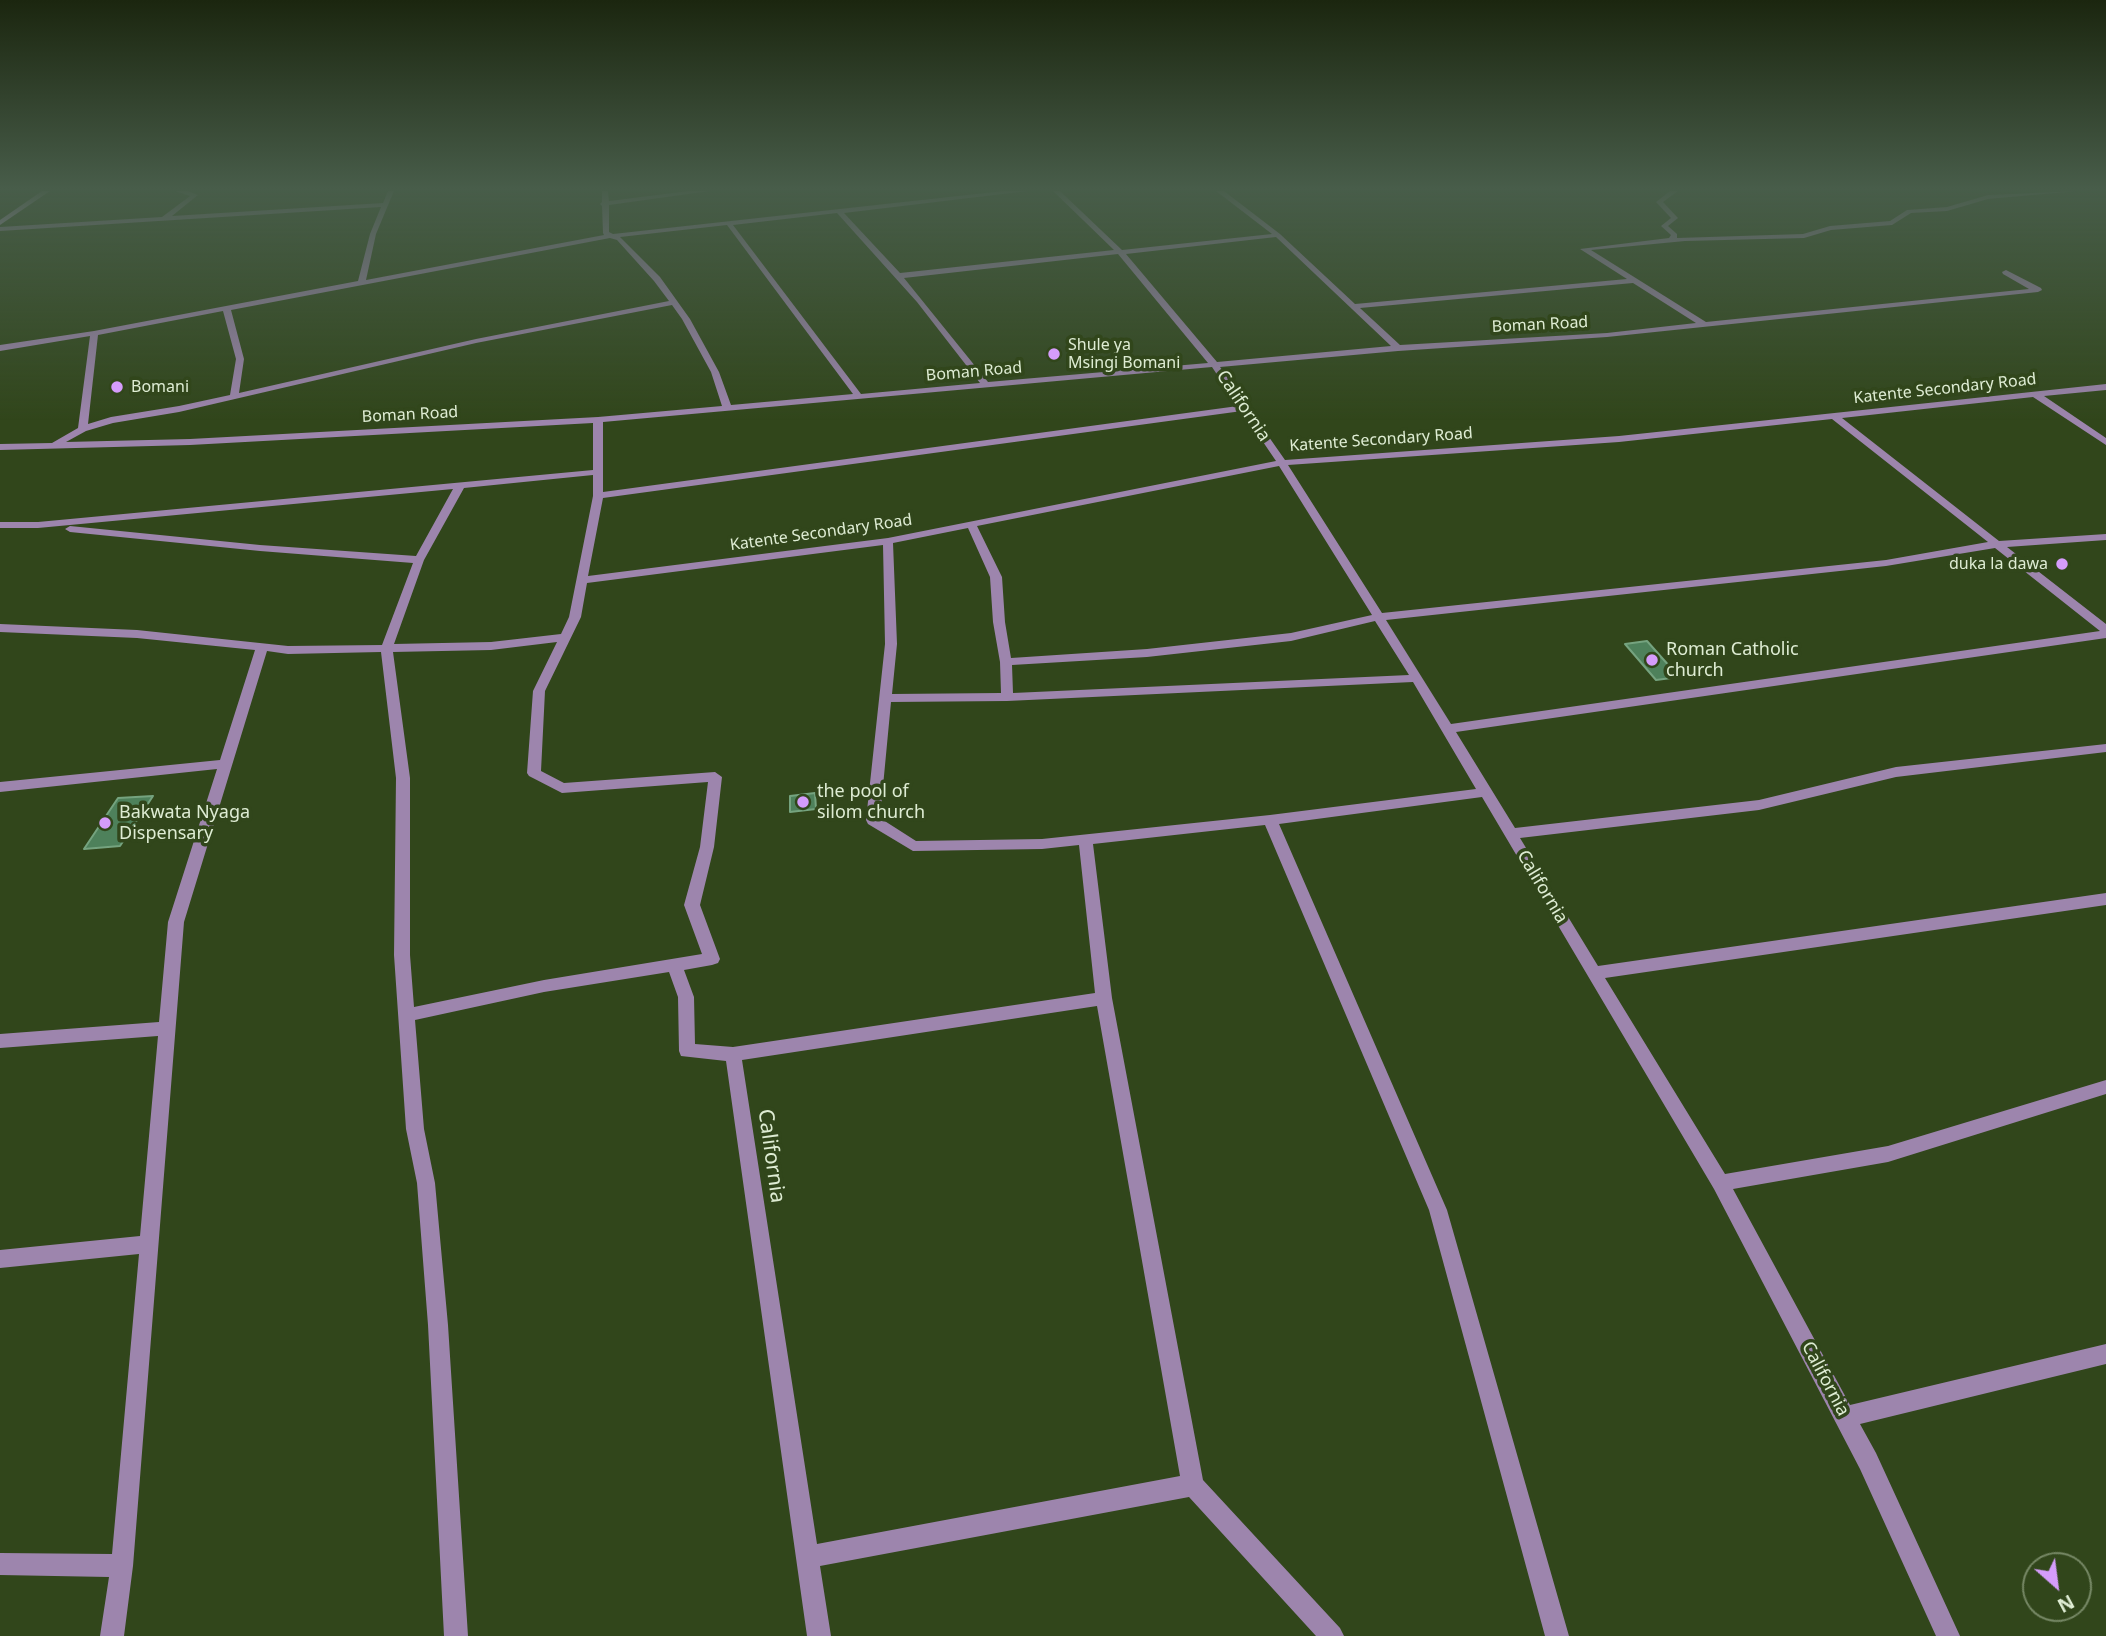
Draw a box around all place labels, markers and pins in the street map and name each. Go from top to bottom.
place label: Shule ya Msingi Bomani [1068,335,1180,373]
marker: Shule ya Msingi Bomani [1046,346,1062,362]
place label: Bomani [131,377,189,397]
marker: Bomani [109,379,125,395]
place label: duka la dawa [1949,554,2048,574]
marker: duka la dawa [2054,556,2070,572]
place label: Roman Catholic church [1666,639,1799,682]
marker: Roman Catholic church [1644,652,1660,668]
place label: the pool of silom church [817,781,925,824]
marker: the pool of silom church [795,794,811,810]
place label: Bakwata Nyaga Dispensary [119,802,250,844]
marker: Bakwata Nyaga Dispensary [97,815,113,831]

